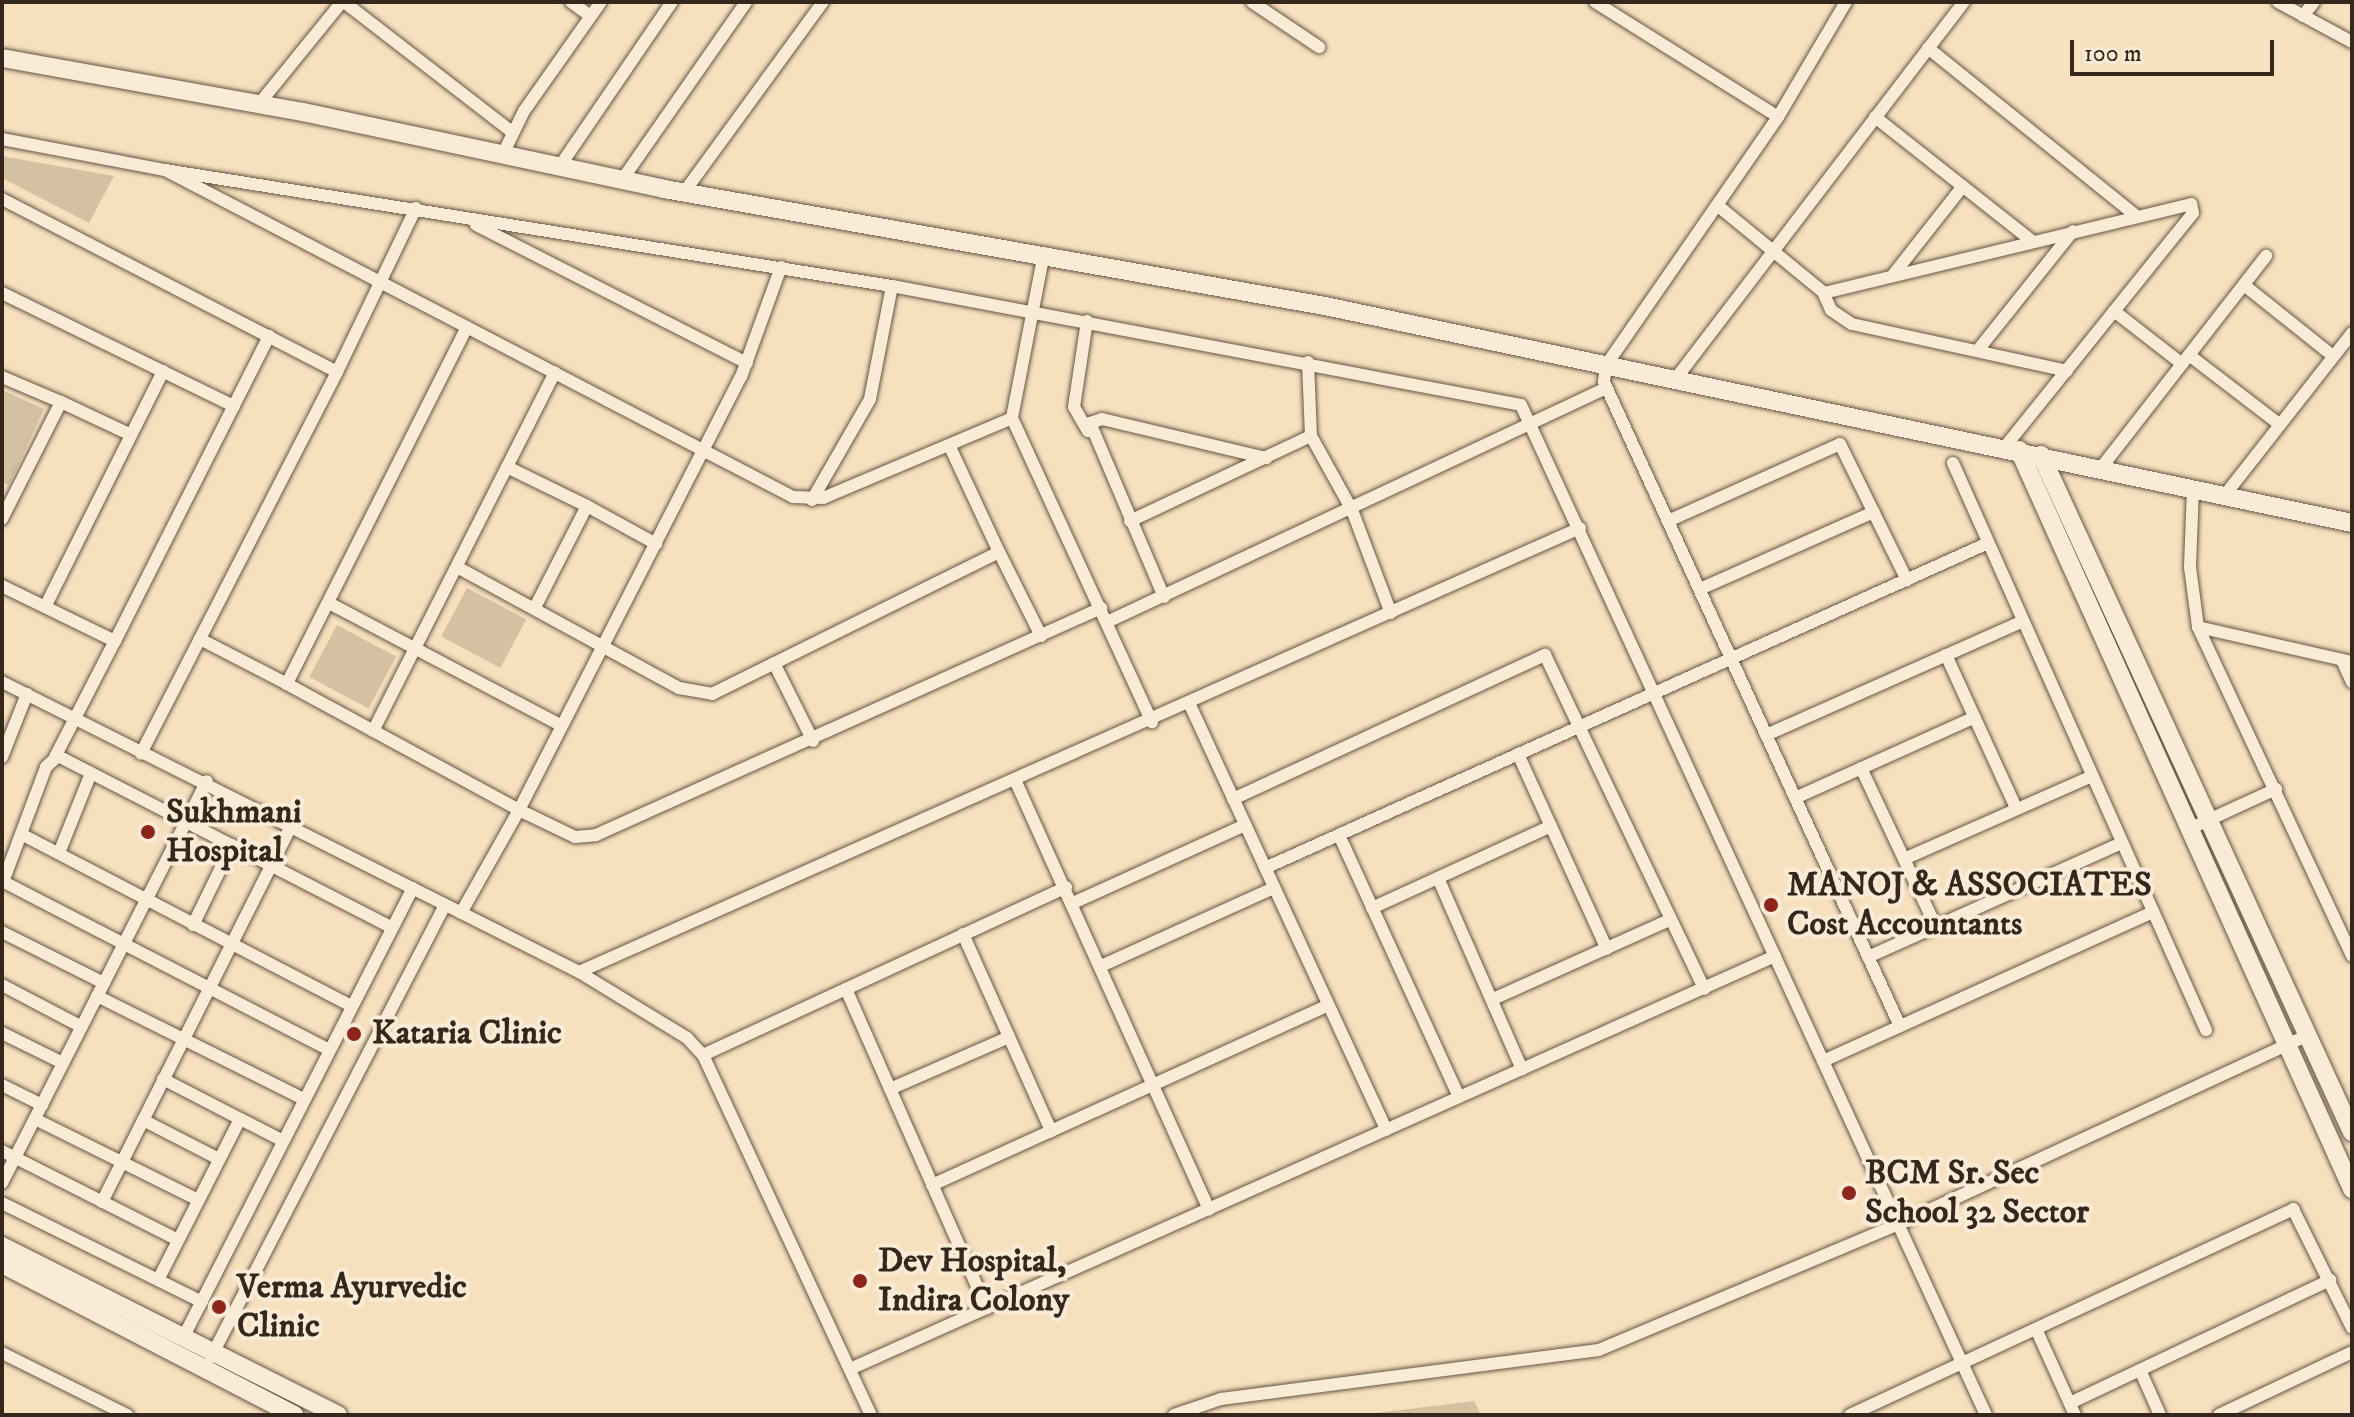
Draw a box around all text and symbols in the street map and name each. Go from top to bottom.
scale bar [2074,24,2278,74]
text: 100 m [2084,39,2142,69]
place label: Sukhmani Hospital [166,792,301,872]
marker: Sukhmani Hospital [137,821,159,843]
place label: MANOJ & ASSOCIATES Cost Accountants [1787,865,2152,944]
marker: MANOJ & ASSOCIATES Cost Accountants [1762,896,1780,914]
place label: Kataria Clinic [372,1014,562,1054]
marker: Kataria Clinic [343,1023,365,1045]
place label: BCM Sr. Sec School 32 Sector [1865,1153,2089,1232]
marker: BCM Sr. Sec School 32 Sector [1840,1184,1858,1202]
place label: Dev Hospital, Indira Colony [878,1241,1069,1320]
place label: Verma Ayurvedic Clinic [237,1267,467,1346]
marker: Dev Hospital, Indira Colony [849,1270,871,1292]
marker: Verma Ayurvedic Clinic [208,1296,230,1318]

